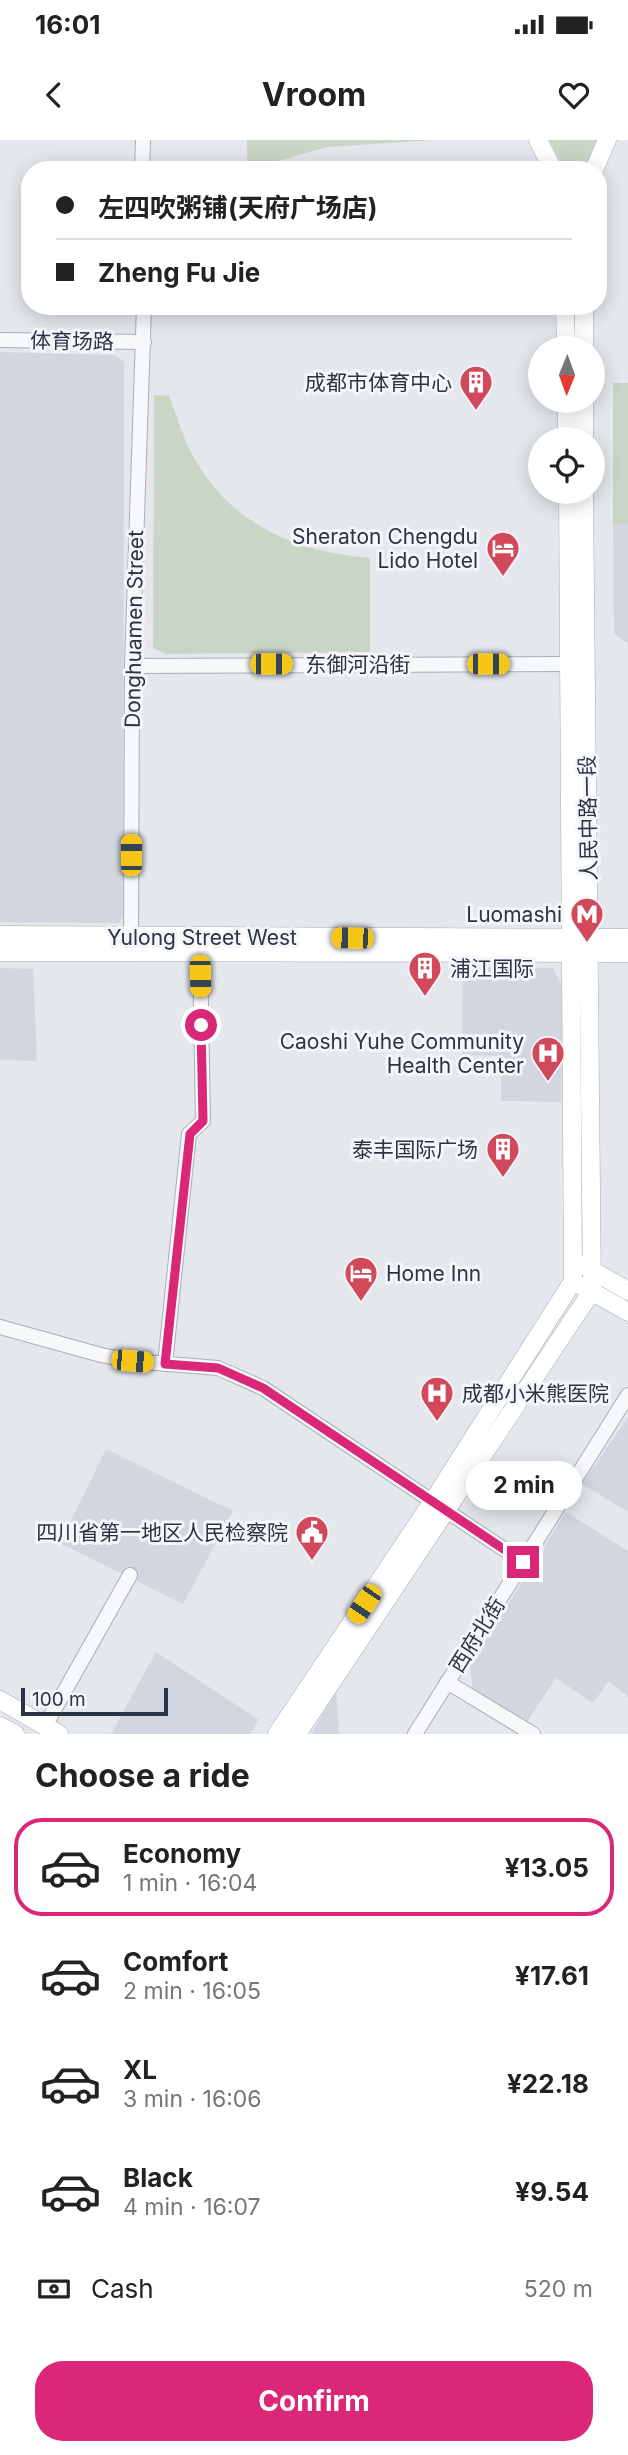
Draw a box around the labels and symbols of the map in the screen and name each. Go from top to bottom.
street label: 体育场路 [30,328,114,354]
north arrow [528,336,606,413]
building icon: 成都市体育中心 [457,363,495,412]
place label: 成都市体育中心 [305,370,452,395]
place label: Sheraton Chengdu Lido Hotel [292,524,478,573]
hotel icon: Sheraton Chengdu Lido Hotel [484,529,522,578]
street label: Donghuamen Street [120,530,148,728]
street label: 东御河沿街 [306,652,411,677]
car [251,654,293,675]
car [468,654,510,675]
street label: 人民中路一段 [574,755,602,881]
car [121,834,142,876]
metro station icon: Luomashi [568,895,606,944]
place label: Luomashi [466,902,562,927]
street label: Yulong Street West [107,925,297,950]
car [331,927,374,949]
building icon: 浦江国际 [406,949,444,998]
car [190,955,211,997]
place label: 浦江国际 [450,956,534,981]
route start [185,1009,217,1041]
place label: Caoshi Yuhe Community Health Center [280,1029,524,1078]
hospital icon: Caoshi Yuhe Community Health Center [529,1034,567,1083]
building icon: 泰丰国际广场 [484,1130,522,1179]
place label: 泰丰国际广场 [352,1137,478,1162]
hotel icon: Home Inn [342,1254,380,1303]
place label: Home Inn [386,1261,481,1286]
car [111,1349,154,1373]
hospital icon: 成都小米熊医院 [418,1374,456,1423]
place label: 成都小米熊医院 [462,1381,609,1406]
callout: 2 min [465,1460,581,1510]
public building icon: 四川省第一地区人民检察院 [293,1513,331,1562]
place label: 四川省第一地区人民检察院 [36,1520,288,1545]
route end [507,1546,539,1578]
car [344,1581,385,1627]
street label: 西府北街 [444,1593,510,1677]
scale bar [21,1685,168,1717]

